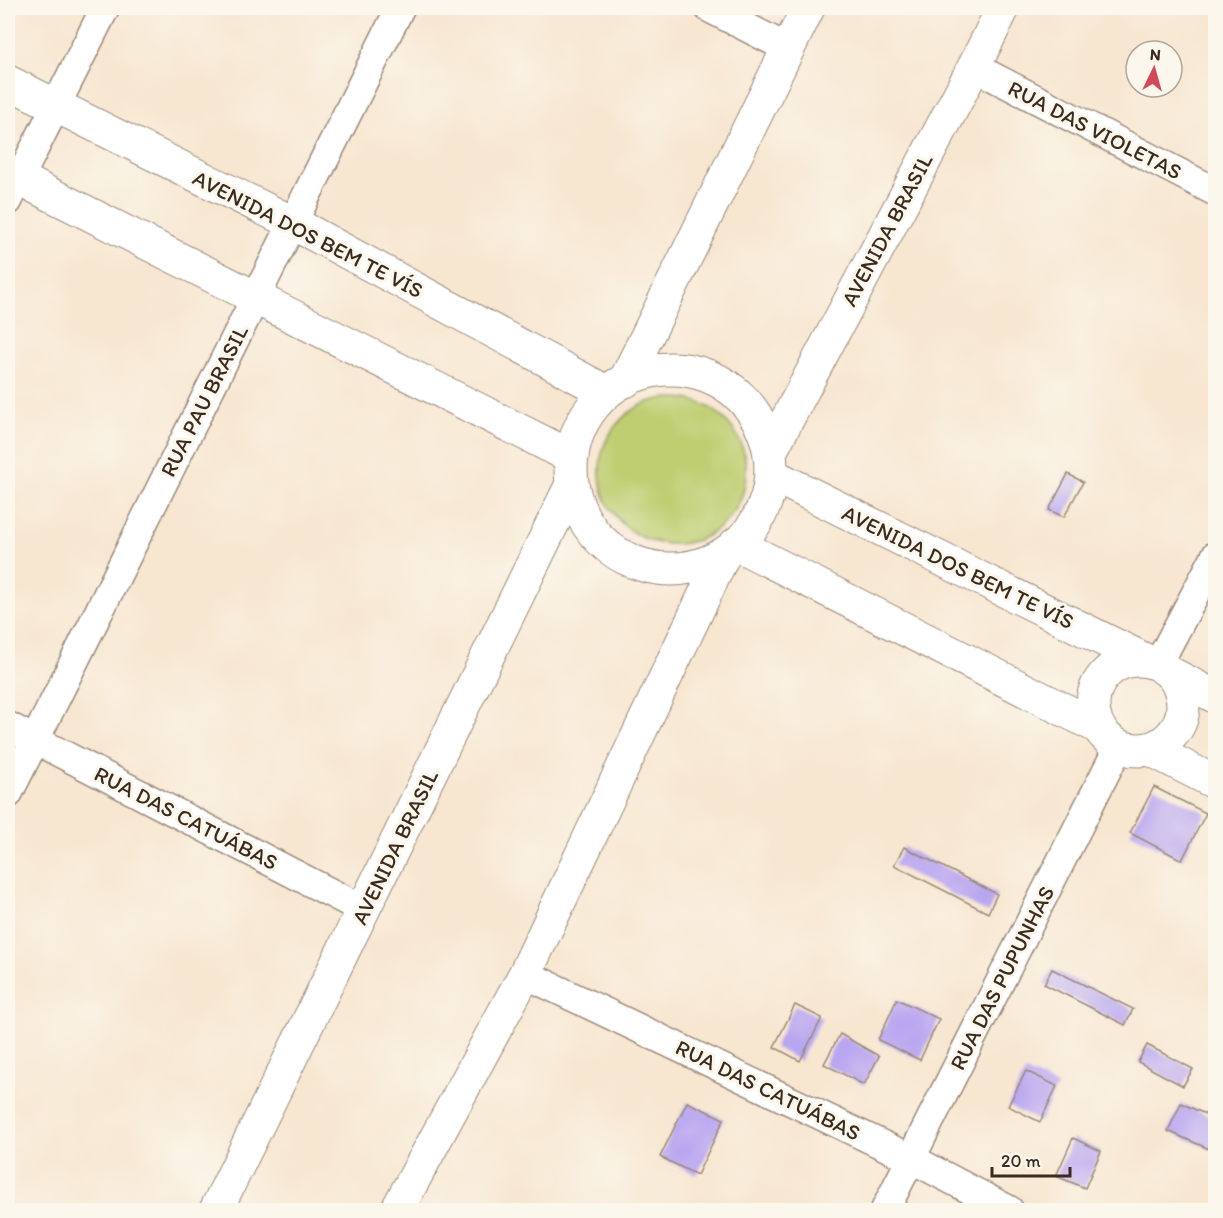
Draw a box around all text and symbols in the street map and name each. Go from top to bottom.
north arrow [1124,39,1184,99]
text: N [1149,45,1161,64]
street label: RUA DAS VIOLETAS [1004,75,1186,185]
street label: AVENIDA BRASIL [835,149,939,311]
street label: AVENIDA DOS BEM TE VÍS [188,164,428,304]
street label: RUA PAU BRASIL [154,321,254,481]
street label: AVENIDA DOS BEM TE VÍS [838,499,1078,635]
street label: RUA DAS CATUÁBAS [90,760,282,876]
street label: AVENIDA BRASIL [346,765,444,929]
street label: RUA DAS PUPUNHAS [944,881,1060,1075]
street label: RUA DAS CATUÁBAS [671,1034,865,1146]
scale bar [992,1140,1070,1178]
text: 20 m [1001,1150,1041,1172]

